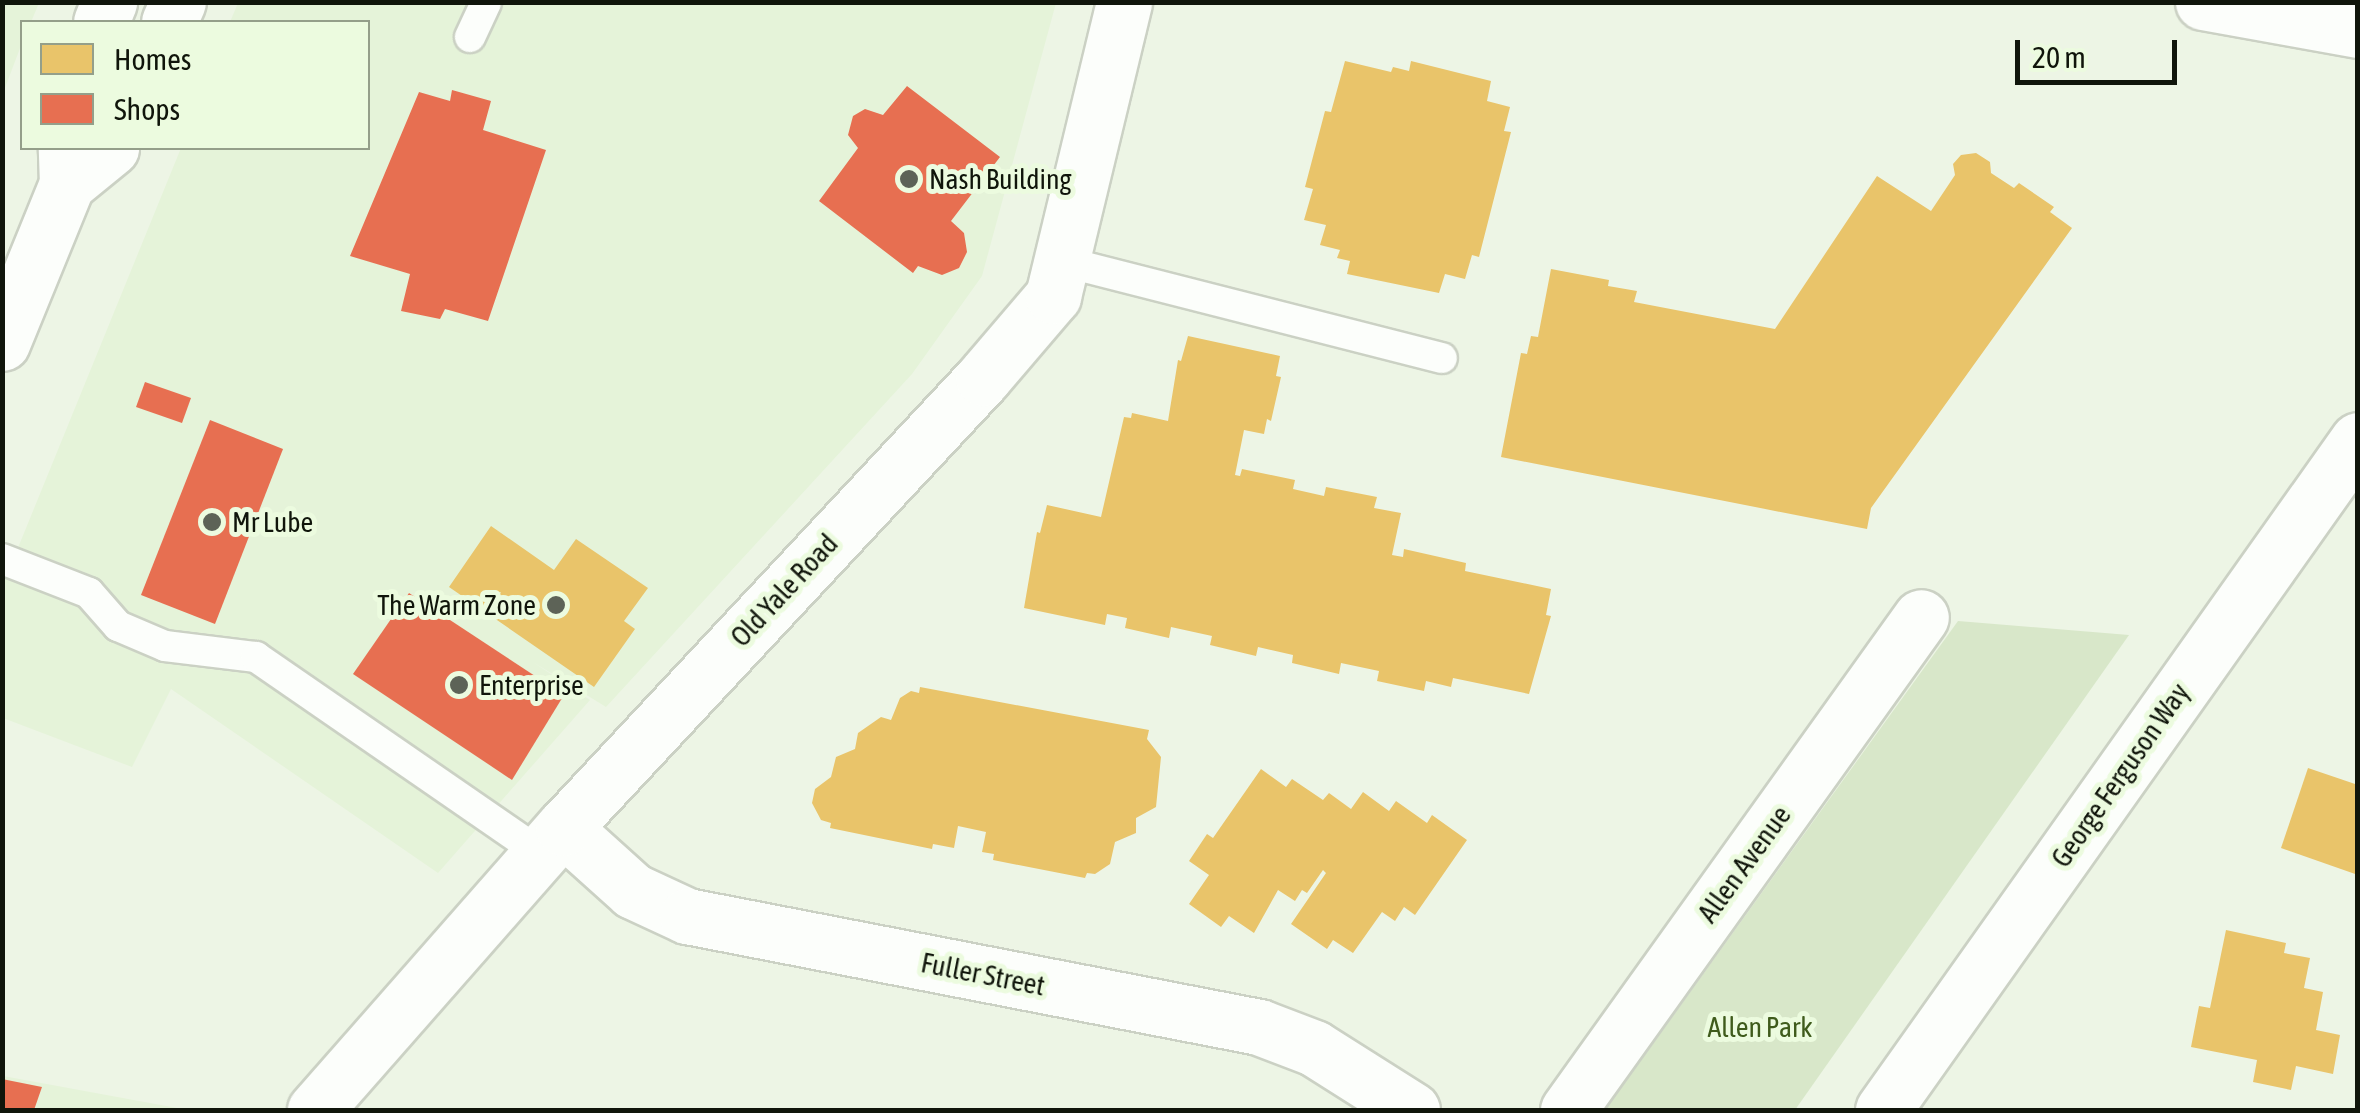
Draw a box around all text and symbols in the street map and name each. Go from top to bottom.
legend [20,20,370,150]
scale bar [2020,20,2182,82]
text: 20 m [2032,40,2086,74]
text: Homes [114,42,191,76]
text: Shops [114,92,180,126]
place label: Nash Building [929,162,1072,196]
marker: Nash Building [898,168,920,190]
place label: Mr Lube [232,505,313,539]
marker: Mr Lube [201,511,223,533]
street label: Old Yale Road [723,527,845,653]
place label: The Warm Zone [377,588,536,622]
marker: The Warm Zone [545,594,567,616]
place label: Enterprise [479,668,584,702]
marker: Enterprise [448,674,470,696]
street label: George Ferguson Way [2044,677,2196,873]
street label: Allen Avenue [1690,799,1798,929]
street label: Fuller Street [918,946,1048,1002]
park label: Allen Park [1707,1010,1813,1044]

